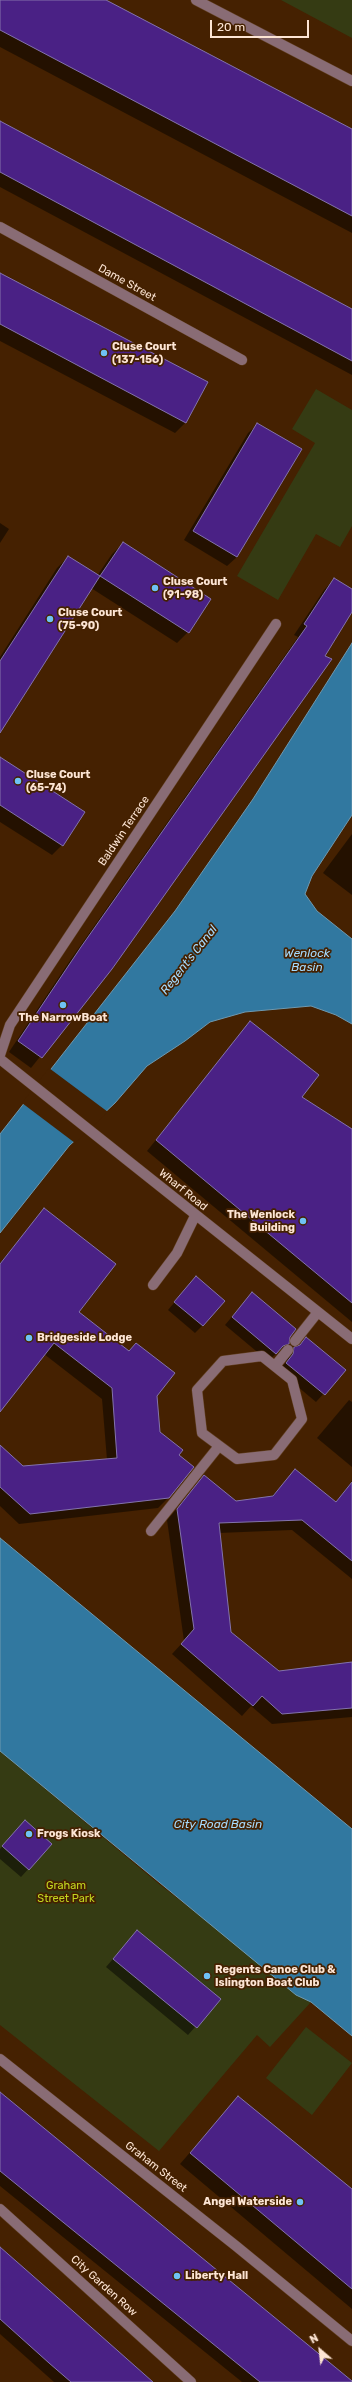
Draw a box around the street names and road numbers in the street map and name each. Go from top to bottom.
street label: Dame Street [96,262,158,304]
street label: Baldwin Terrace [96,794,152,868]
street label: Wharf Road [156,1166,210,1214]
street label: Graham Street [123,2139,189,2195]
street label: City Garden Row [68,2253,140,2319]

